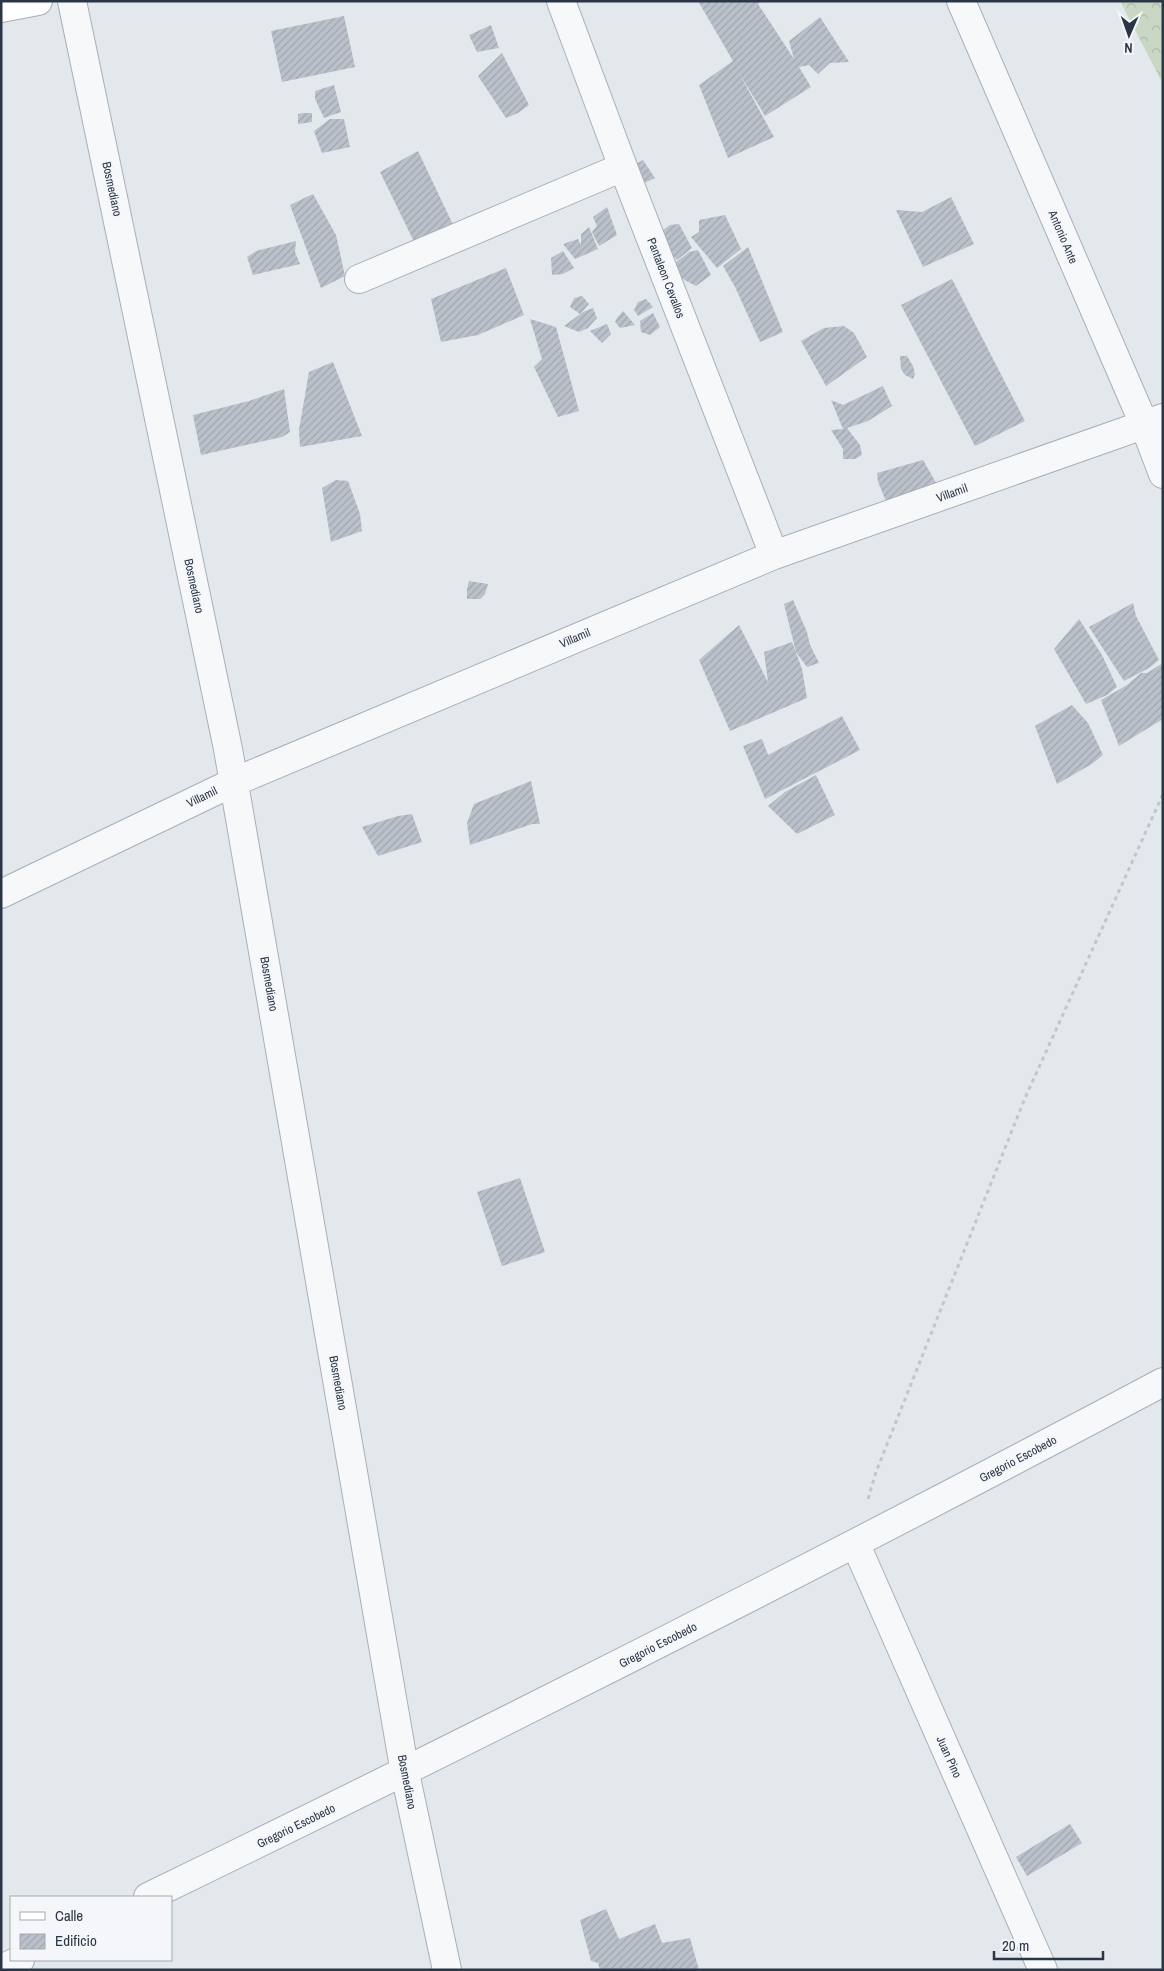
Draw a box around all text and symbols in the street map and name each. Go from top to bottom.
north arrow [1104,10,1154,60]
text: N [1124,39,1133,57]
street label: Bosmediano [98,160,126,218]
street label: Antonio Ante [1044,207,1081,266]
street label: Pantaleon Cevallos [643,236,689,321]
street label: Villamil [934,480,970,506]
street label: Bosmediano [180,557,208,615]
street label: Villamil [557,624,593,652]
street label: Villamil [184,783,220,811]
street label: Bosmediano [256,955,282,1013]
street label: Bosmediano [325,1354,351,1412]
street label: Gregorio Escobedo [977,1432,1059,1486]
street label: Gregorio Escobedo [616,1618,700,1672]
street label: Juan Pino [933,1733,965,1781]
street label: Bosmediano [394,1753,420,1811]
street label: Gregorio Escobedo [254,1800,338,1852]
legend [10,1896,172,1961]
text: Calle [55,1905,83,1926]
scale bar [994,1928,1103,1960]
text: Edificio [55,1930,97,1951]
text: 20 m [1002,1935,1029,1956]

